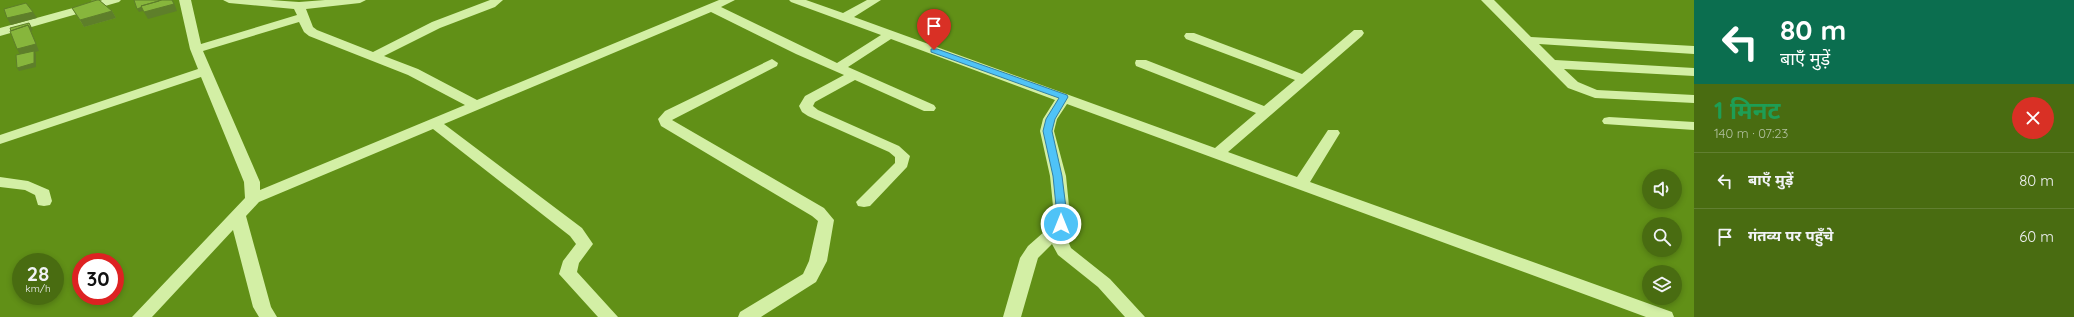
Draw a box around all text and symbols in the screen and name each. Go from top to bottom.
pin [917,9,951,50]
text: 80 m [1780,12,1846,47]
icon: arrive [923,15,945,37]
icon: left [1714,16,1766,68]
text: बाएँ मुड़ें [1780,47,1830,70]
text: 1 मिनट [1714,95,1780,125]
button: close [2012,97,2054,139]
text: 140 m · 07:23 [1714,125,1788,141]
map controls [1642,169,1682,305]
button: sound [1642,169,1682,209]
icon: left [1714,170,1736,192]
text: बाएँ मुड़ें [1748,170,1793,189]
text: 80 m [2019,171,2054,190]
position arrow [1040,203,1082,245]
button: search [1642,217,1682,257]
icon: arrive [1714,226,1736,248]
text: गंतव्य पर पहुँचे [1748,226,1834,245]
text: 60 m [2019,227,2054,246]
speed limit sign: 30 [72,253,124,305]
text: 28 [27,261,49,286]
button: layers [1642,265,1682,305]
text: km/h [25,282,51,295]

